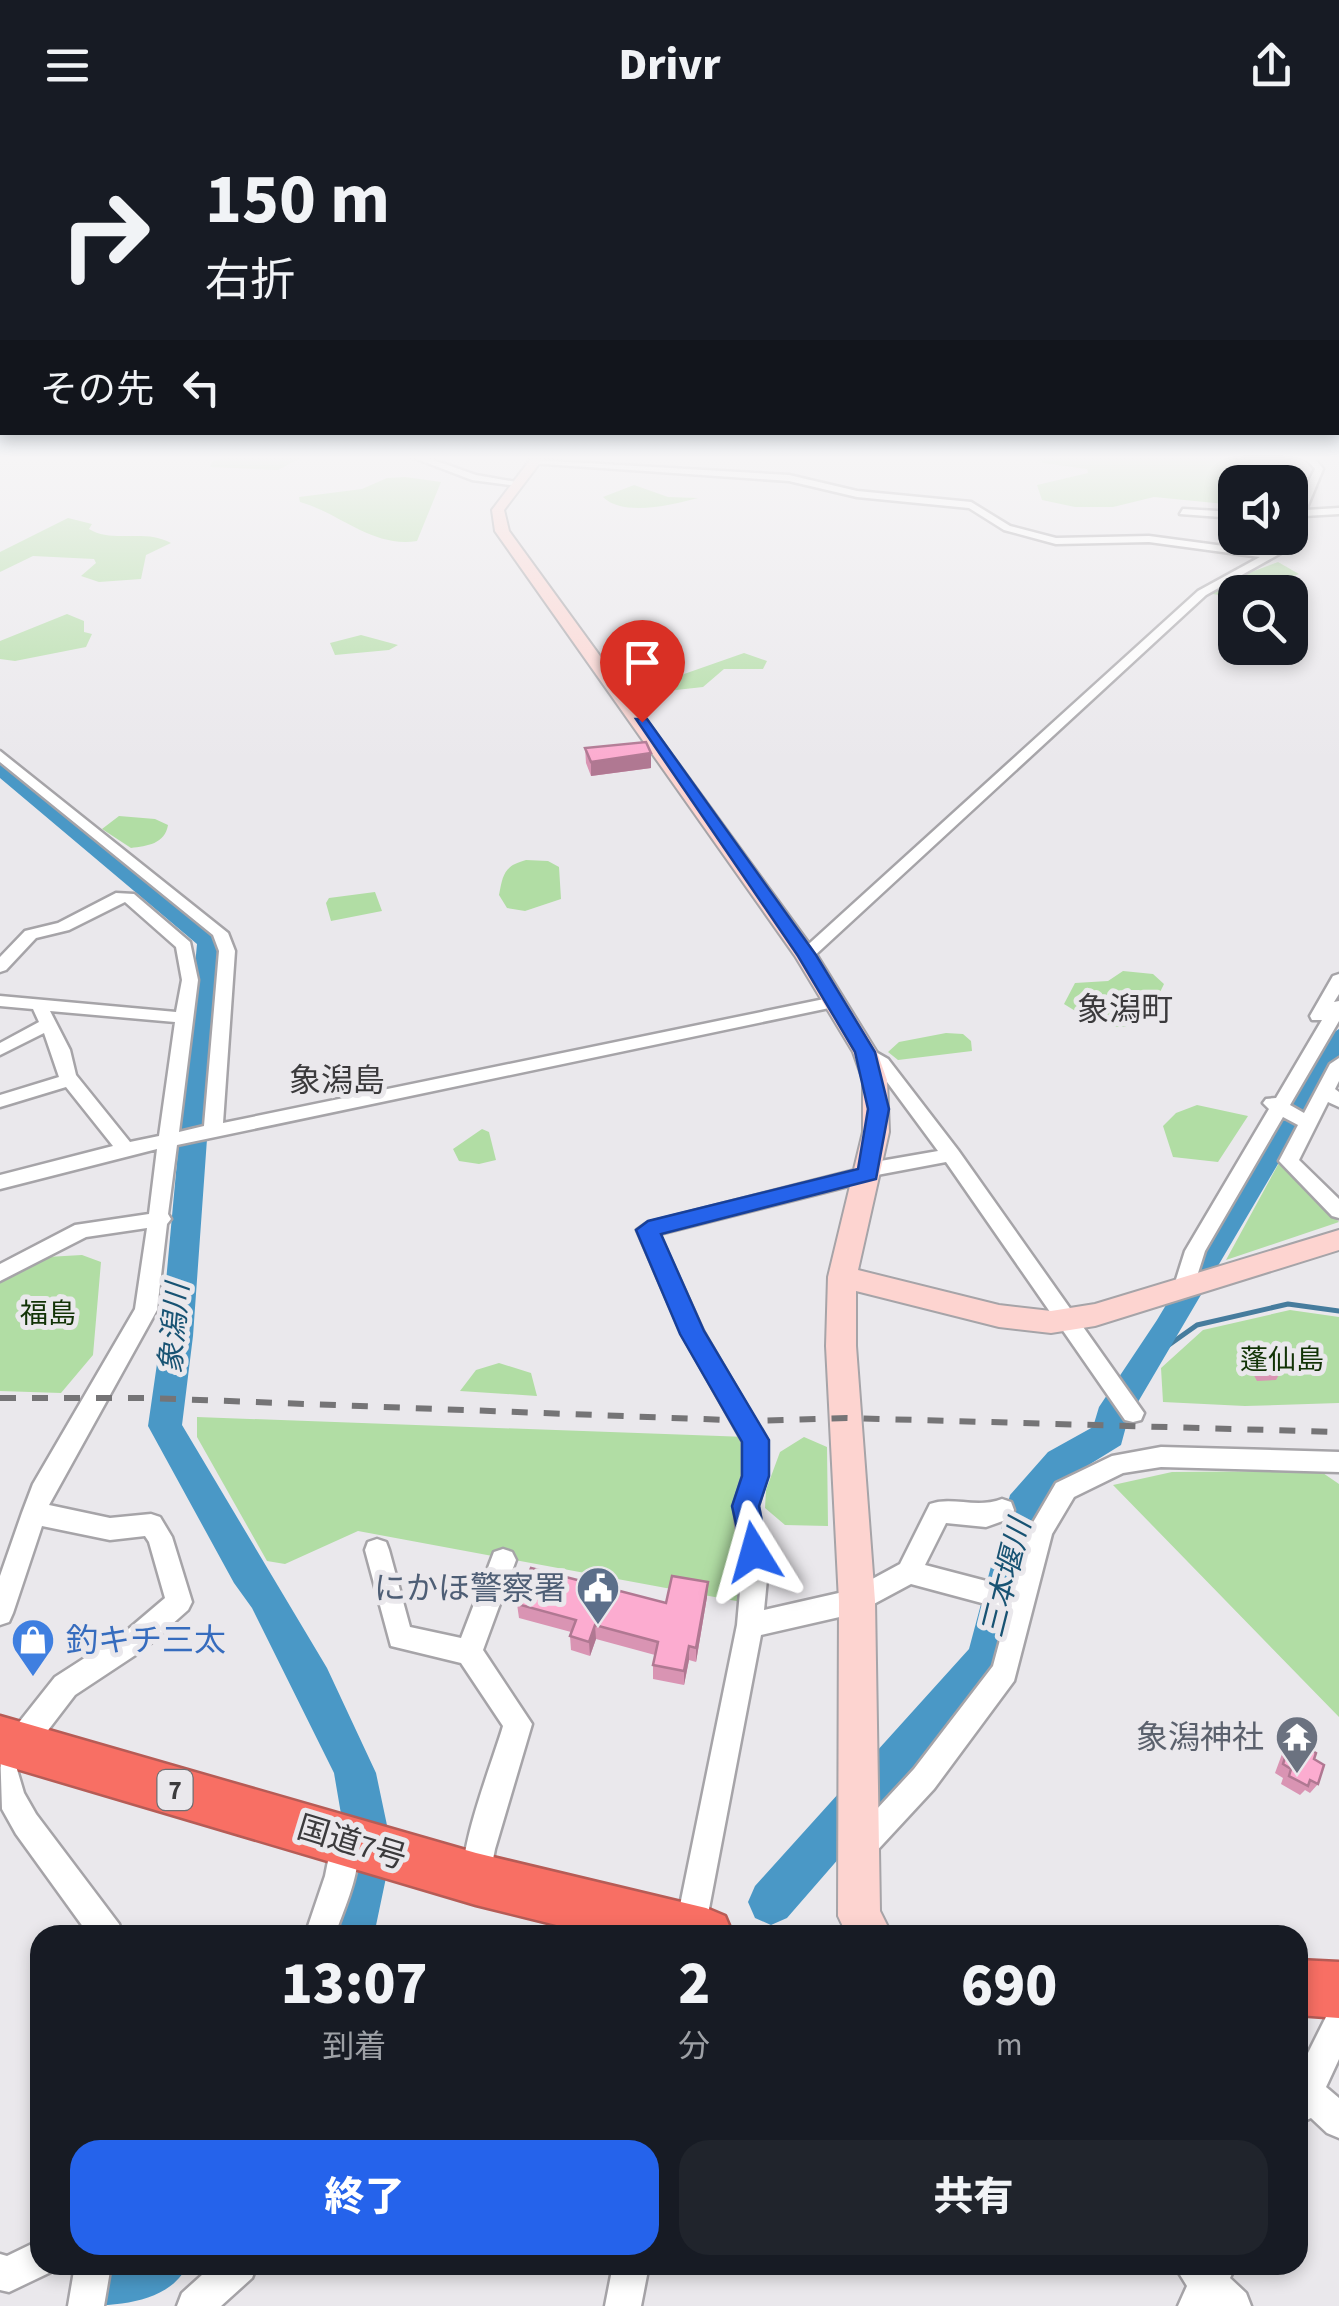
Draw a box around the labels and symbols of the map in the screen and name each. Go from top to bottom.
pin [600,620,685,723]
district label: 象潟町 [1077,987,1173,1033]
district label: 象潟島 [289,1058,385,1104]
water label: 象潟川 [149,1278,200,1375]
park label: 福島 [20,1294,76,1334]
park label: 蓬仙島 [1240,1340,1324,1380]
position arrow [702,1500,806,1604]
water label: 三本堰川 [971,1512,1043,1642]
public building icon: にかほ警察署 [575,1565,621,1626]
place label: にかほ警察署 [374,1566,566,1612]
shop icon: 釣キチ三太 [10,1617,56,1678]
place label: 釣キチ三太 [66,1618,226,1664]
temple icon: 象潟神社 [1274,1714,1320,1775]
place label: 象潟神社 [1136,1715,1264,1761]
road number: 7 [158,1770,192,1810]
street label: 国道7号 [291,1805,412,1881]

